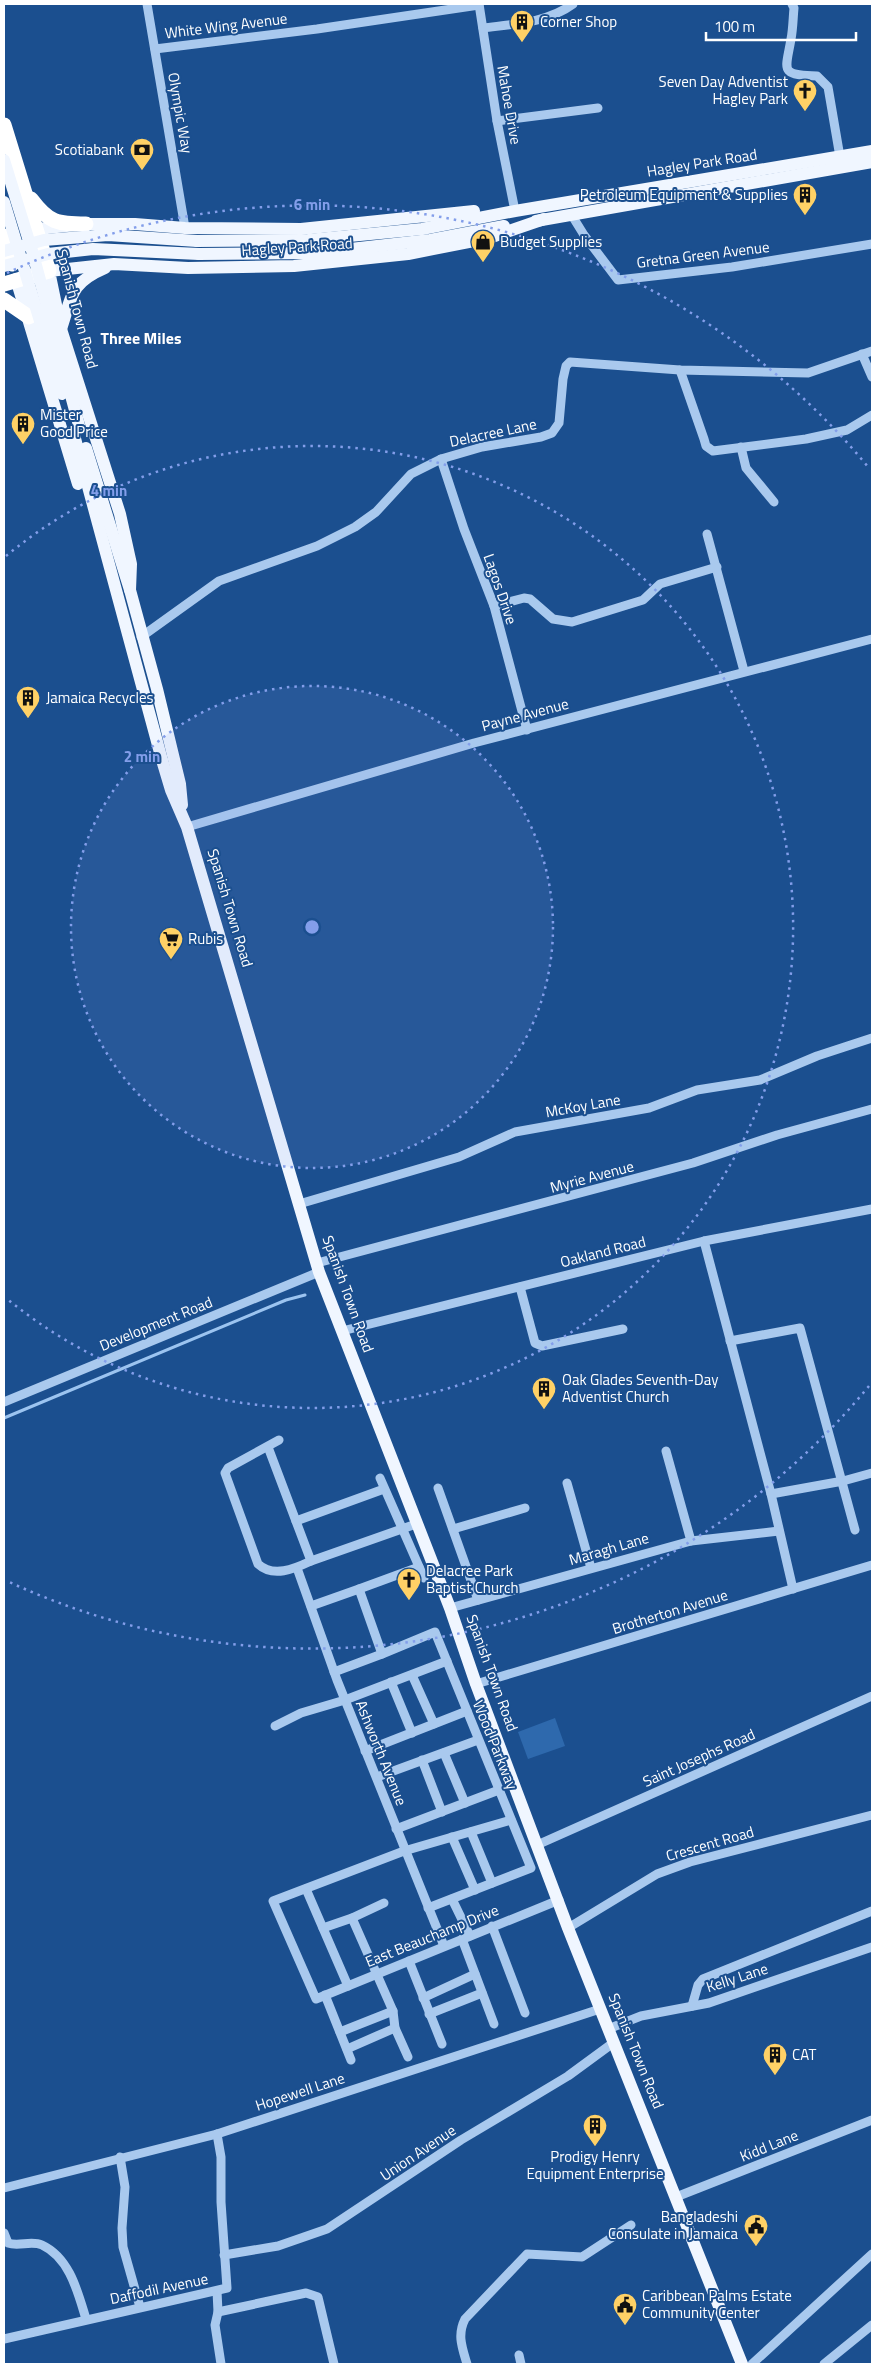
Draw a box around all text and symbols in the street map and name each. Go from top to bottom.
street label: White Wing Avenue [163,7,289,44]
building icon: Corner Shop [509,9,535,43]
place label: Corner Shop [540,10,617,33]
scale bar [706,10,856,42]
text: 100 m [714,15,755,38]
street label: Mahoe Drive [491,64,528,146]
place label: Seven Day Adventist Hagley Park [659,70,789,110]
street label: Olympic Way [162,71,199,155]
church icon: Seven Day Adventist Hagley Park [792,78,818,112]
bank icon: Scotiabank [129,137,155,171]
place label: Scotiabank [55,138,124,161]
street label: Hagley Park Road [645,142,759,183]
building icon: Petroleum Equipment & Supplies [792,182,818,216]
place label: Petroleum Equipment & Supplies [580,183,788,206]
text: 6 min [294,193,330,216]
shop icon: Budget Supplies [470,229,496,263]
place label: Budget Supplies [500,230,602,253]
street label: Hagley Park Road [241,231,353,262]
street label: Gretna Green Avenue [635,235,771,274]
street label: Spanish Town Road [50,247,104,371]
district label: Three Miles [101,326,181,350]
place label: Mister Good Price [40,403,108,443]
building icon: Mister Good Price [10,411,36,445]
street label: Delacree Lane [447,412,539,453]
text: 4 min [91,479,127,502]
street label: Lagos Drive [478,550,523,627]
building icon: Jamaica Recycles [15,685,41,719]
place label: Jamaica Recycles [46,686,153,709]
street label: Payne Avenue [479,692,571,737]
text: 2 min [124,745,160,768]
street label: Spanish Town Road [202,846,259,970]
centre of rings [303,918,321,936]
supermarket icon: Rubis [158,926,184,960]
place label: Rubis [188,927,223,950]
street label: McKoy Lane [543,1088,622,1123]
street label: Myrie Avenue [547,1154,636,1199]
street label: Oakland Road [558,1230,648,1273]
street label: Spanish Town Road [317,1232,380,1355]
street label: Development Road [96,1290,216,1357]
place label: Oak Glades Seventh-Day Adventist Church [562,1368,718,1408]
building icon: Oak Glades Seventh-Day Adventist Church [531,1376,557,1410]
street label: Maragh Lane [566,1526,652,1571]
place label: Delacree Park Baptist Church [426,1559,519,1599]
church icon: Delacree Park Baptist Church [396,1567,422,1601]
street label: Brotherton Avenue [609,1583,730,1640]
street label: Spanish Town Road [461,1611,524,1734]
street label: Ashworth Avenue [350,1697,413,1809]
street label: Wood Parkway [467,1697,524,1793]
street label: Saint Josephs Road [639,1722,759,1793]
street label: Crescent Road [663,1820,757,1867]
street label: East Beauchamp Drive [362,1898,502,1973]
street label: Kelly Lane [703,1957,771,1998]
street label: Spanish Town Road [603,1990,670,2112]
building icon: CAT [762,2042,788,2076]
place label: CAT [792,2043,816,2066]
street label: Hopewell Lane [252,2066,348,2117]
building icon: Prodigy Henry Equipment Enterprise [582,2113,608,2147]
street label: Union Avenue [375,2119,460,2187]
street label: Kidd Lane [736,2123,802,2168]
place label: Prodigy Henry Equipment Enterprise [526,2145,664,2185]
place label: Bangladeshi Consulate in Jamaica [608,2205,738,2245]
public building icon: Bangladeshi Consulate in Jamaica [743,2213,769,2247]
street label: Daffodil Avenue [108,2267,210,2310]
place label: Caribbean Palms Estate Community Center [642,2284,792,2324]
public building icon: Caribbean Palms Estate Community Center [612,2292,638,2326]

